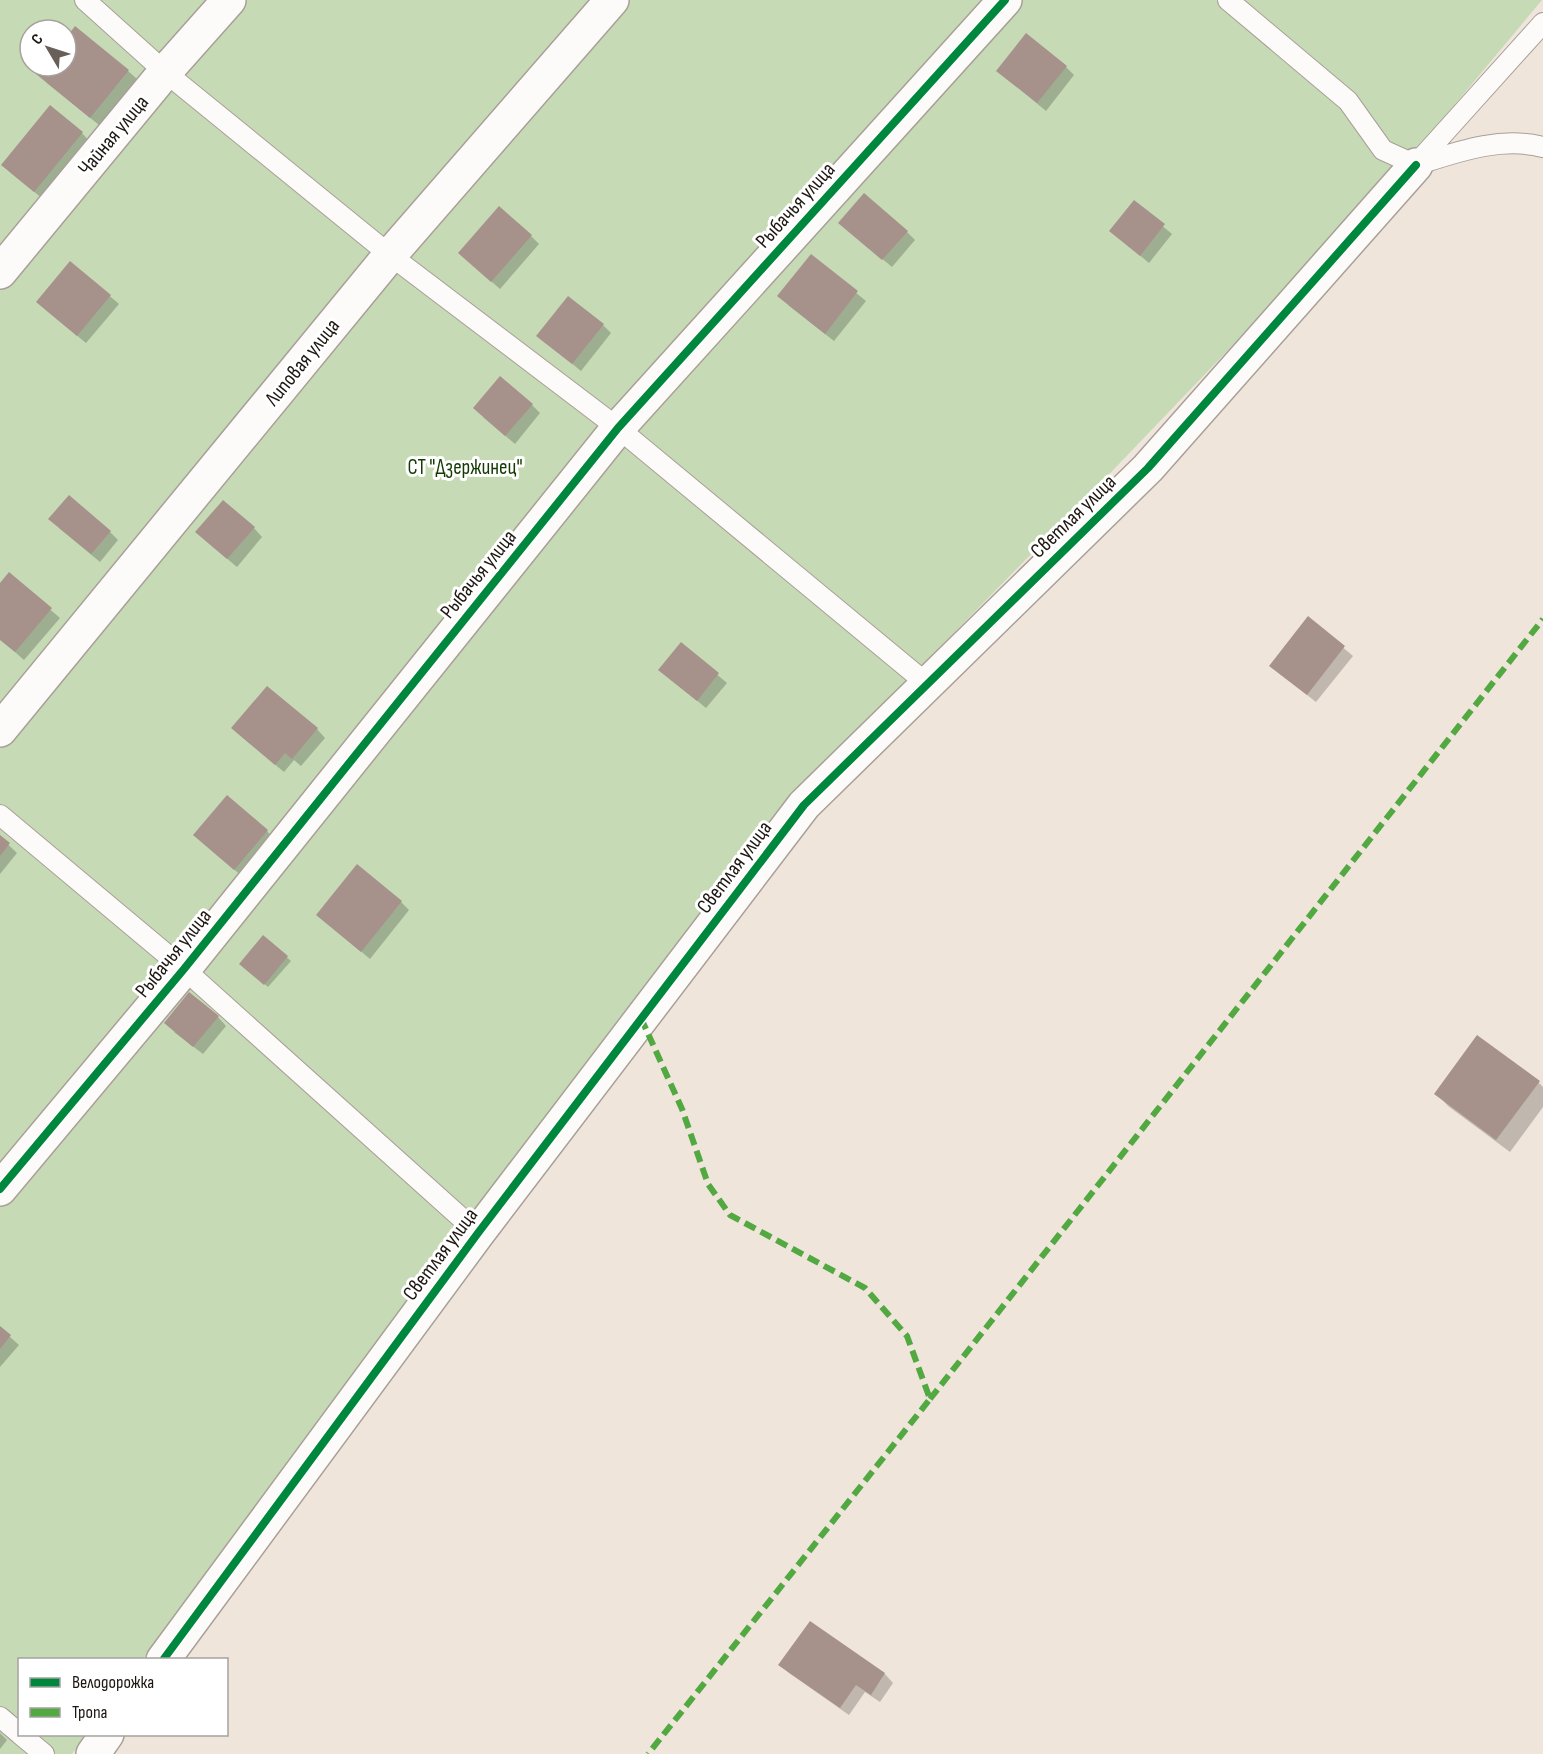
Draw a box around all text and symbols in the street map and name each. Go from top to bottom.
north arrow [18,18,78,78]
text: С [28,30,47,49]
street label: Чайная улица [73,90,154,180]
street label: Рыбачья улица [750,157,840,253]
street label: Липовая улица [259,314,345,412]
park label: СТ "Дзержинец" [407,455,523,480]
street label: Светлая улица [1025,469,1121,563]
street label: Рыбачья улица [435,525,522,624]
street label: Светлая улица [692,816,777,918]
street label: Рыбачья улица [130,904,217,1003]
street label: Светлая улица [398,1203,483,1305]
legend [18,1658,228,1736]
text: Велодорожка [72,1672,154,1693]
text: Тропа [72,1702,108,1723]

